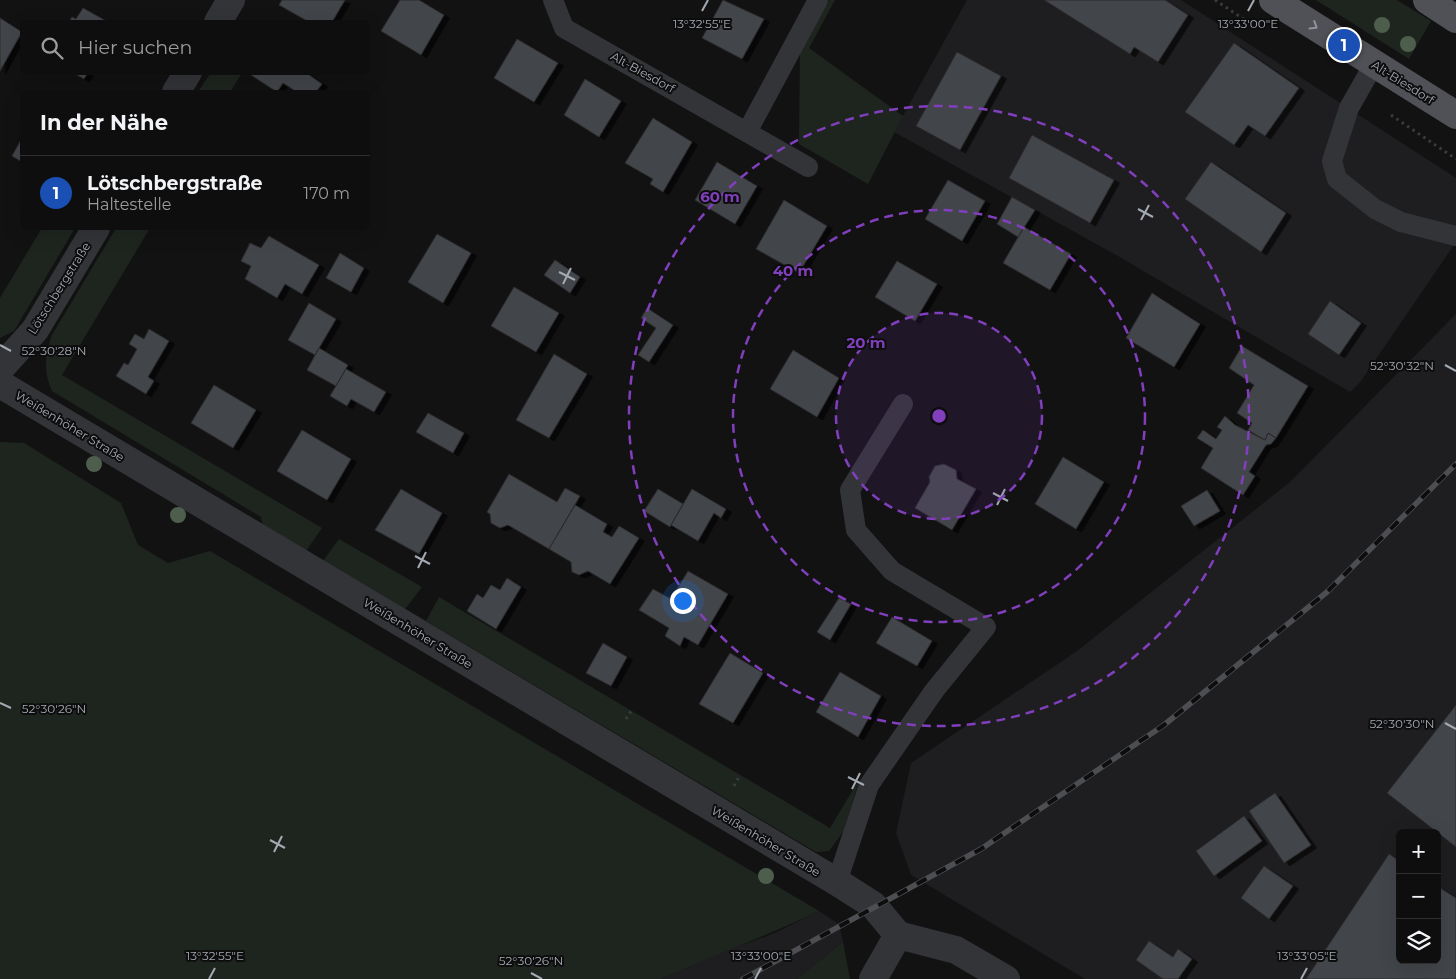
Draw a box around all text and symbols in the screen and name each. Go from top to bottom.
text: 13°32'55"E [673,16,731,31]
text: 13°33'00"E [1218,16,1278,31]
search box [20,20,370,75]
one-way arrow [1309,20,1318,29]
pin: 1 [1328,26,1360,64]
icon: search [38,34,66,62]
text: Hier suchen [78,36,192,59]
street label: Alt-Biesdorf [608,48,678,96]
street label: Alt-Biesdorf [1369,57,1438,108]
text: In der Nähe [40,110,168,135]
text: Lötschbergstraße [87,172,263,195]
text: 1 [53,184,59,203]
text: 170 m [303,184,350,203]
text: 60 m [700,187,740,206]
text: Haltestelle [87,195,171,214]
street label: Lötschbergstraße [25,239,93,337]
text: 40 m [773,261,813,280]
text: 20 m [846,333,886,352]
text: 52°30'28"N [21,343,87,358]
text: 52°30'32"N [1370,358,1434,373]
street label: Weißenhöher Straße [13,388,127,464]
centre of rings [930,407,948,425]
your location [670,588,696,614]
street label: Weißenhöher Straße [361,595,475,671]
text: 52°30'26"N [22,701,86,716]
text: 52°30'30"N [1369,716,1435,731]
street label: Weißenhöher Straße [709,803,823,879]
map controls [1396,829,1441,964]
button: + [1396,829,1441,874]
button: − [1396,874,1441,919]
button: layers [1396,919,1441,964]
text: 13°32'55"E [186,948,244,963]
text: 13°33'00"E [731,948,791,963]
text: 13°33'05"E [1277,948,1337,963]
text: 52°30'26"N [499,953,563,968]

